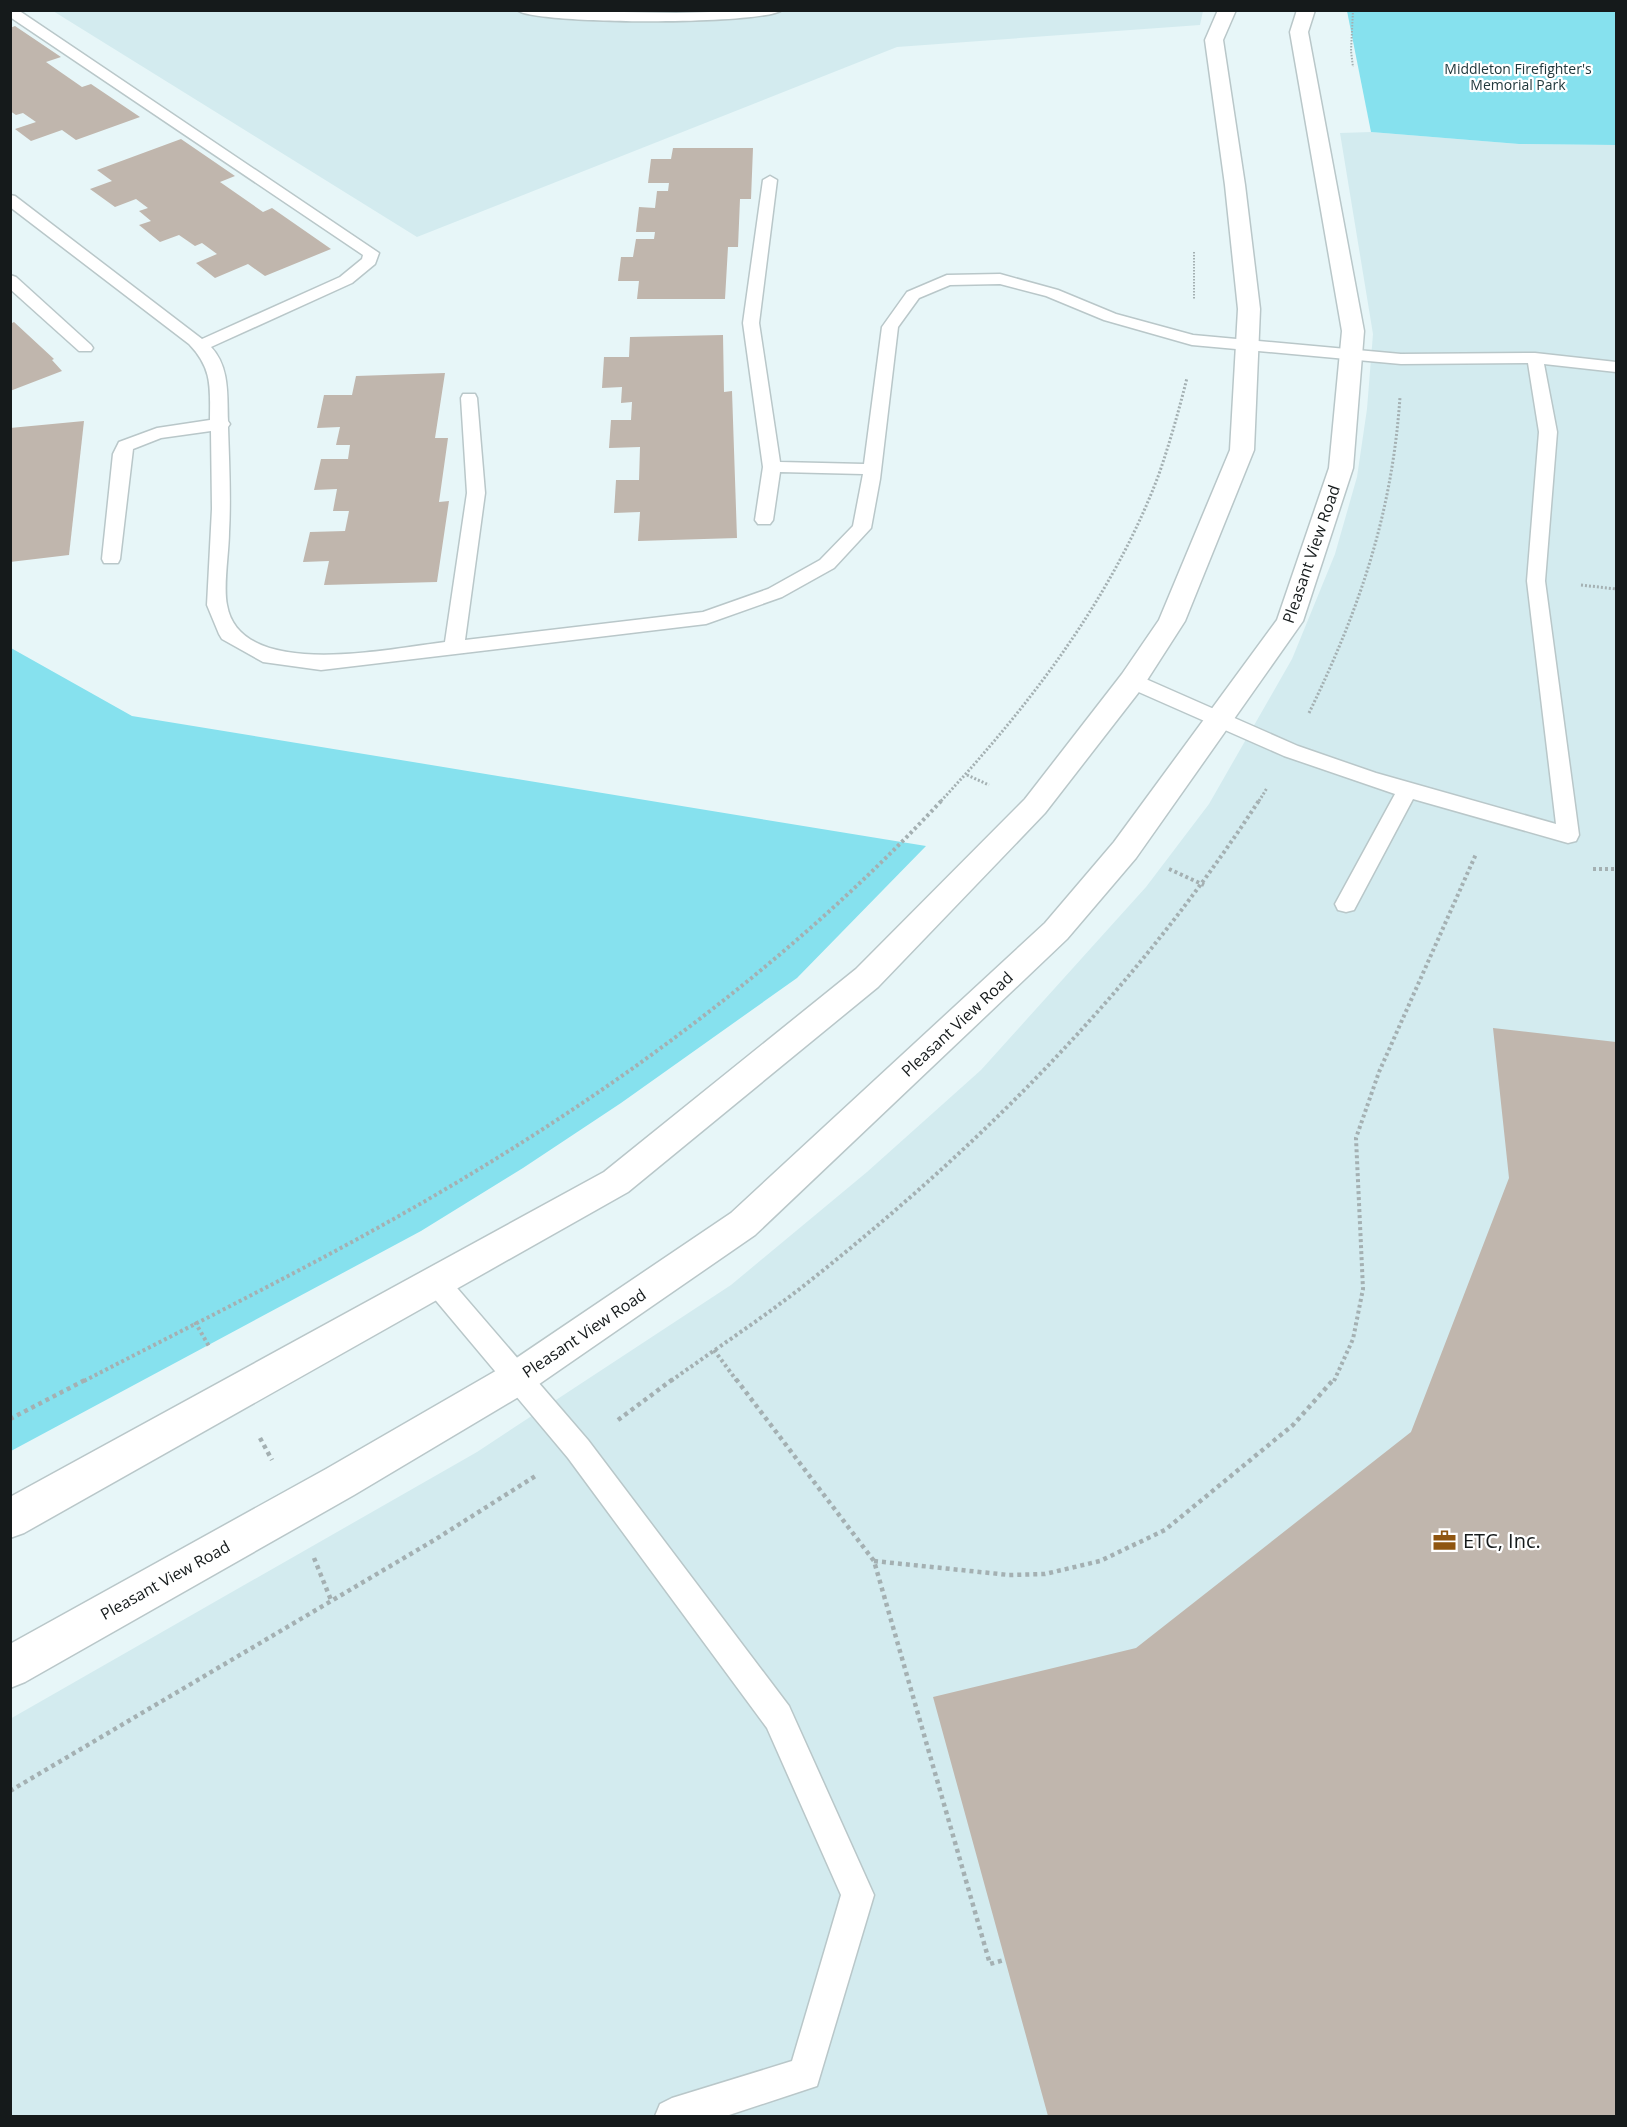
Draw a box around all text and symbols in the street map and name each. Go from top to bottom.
park label: Middleton Firefighter's Memorial Park [1444,59,1592,94]
street label: Pleasant View Road [1277,482,1345,626]
street label: Pleasant View Road [896,966,1018,1082]
street label: Pleasant View Road [518,1283,650,1383]
office icon: ETC, Inc. [1432,1527,1458,1553]
place label: ETC, Inc. [1463,1527,1541,1554]
street label: Pleasant View Road [96,1535,234,1625]

